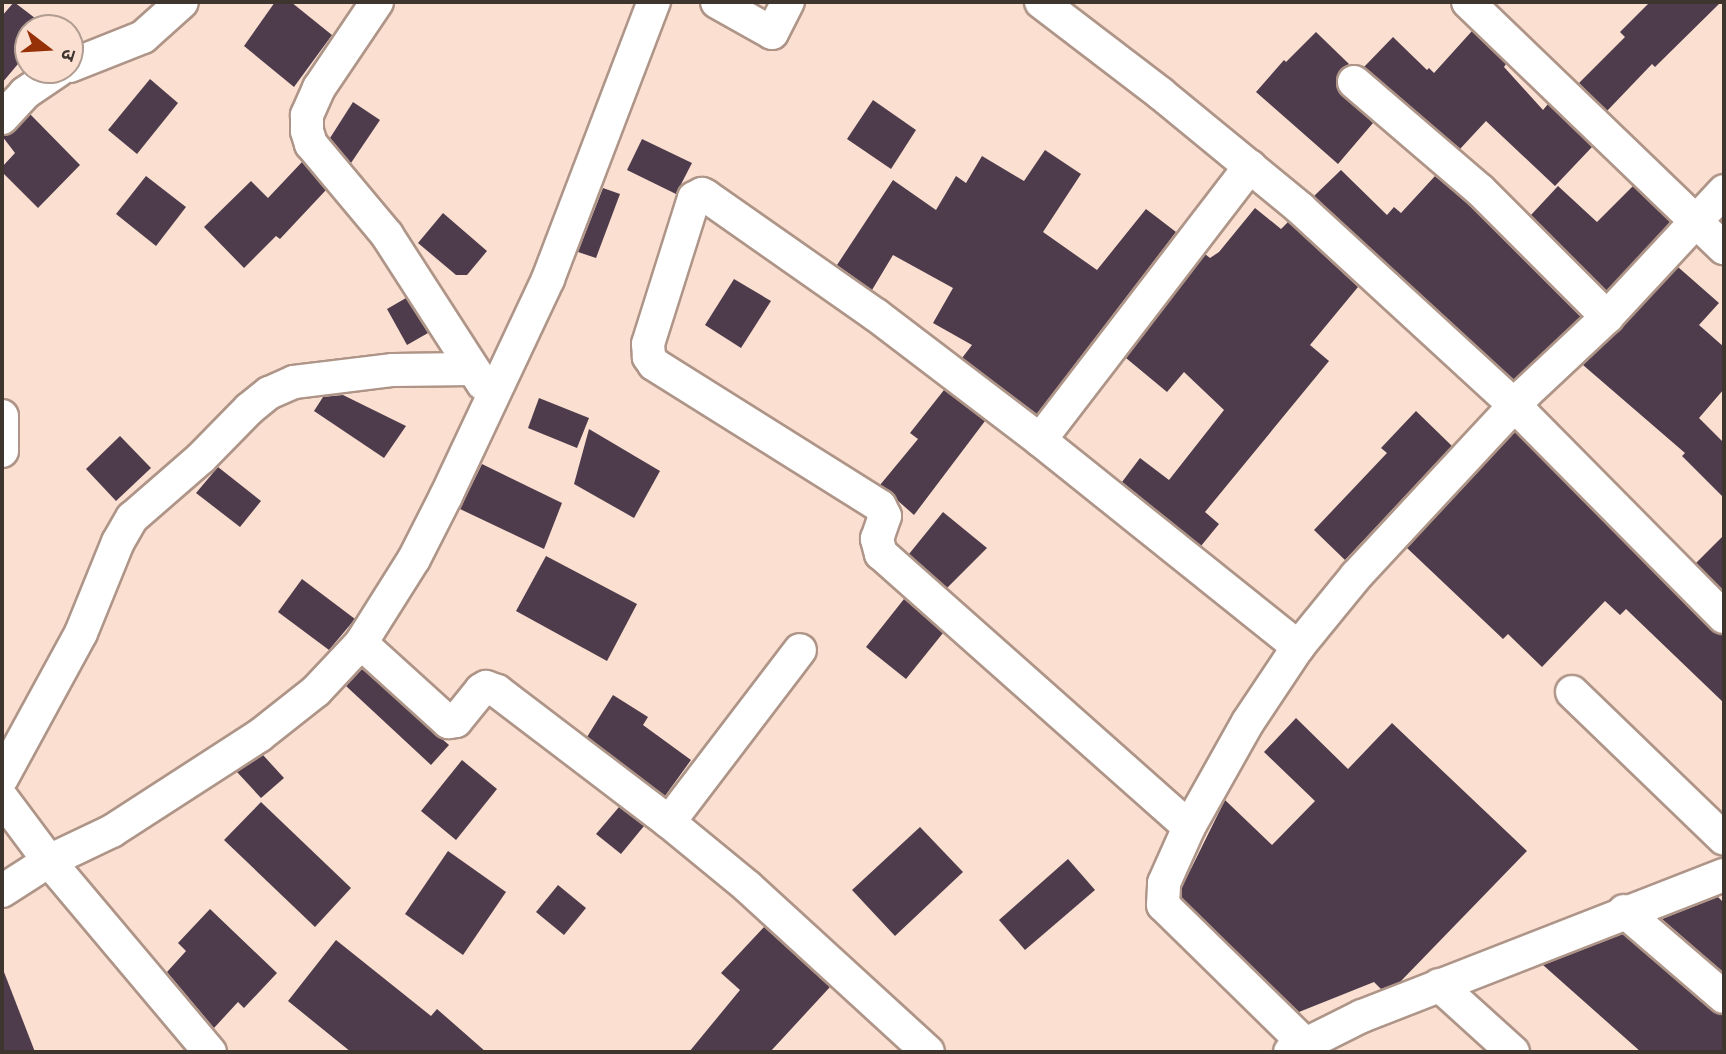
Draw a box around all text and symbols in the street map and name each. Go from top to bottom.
north arrow [14,14,84,84]
text: उ [52,45,83,64]

